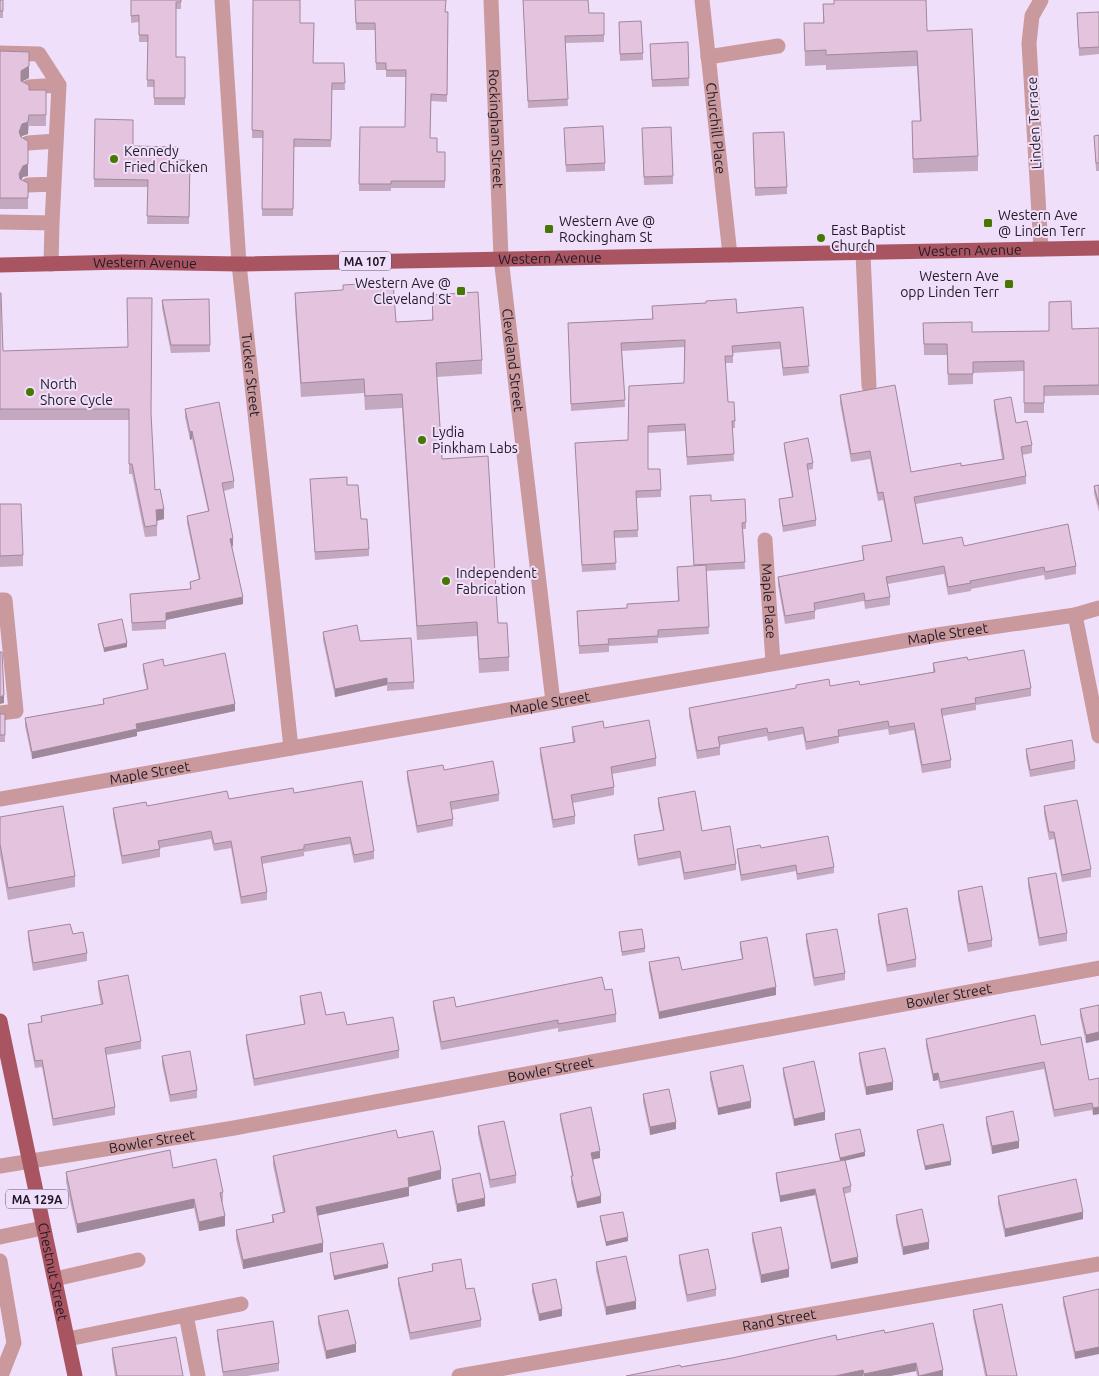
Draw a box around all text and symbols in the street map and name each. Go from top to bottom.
street label: Rockingham Street [486,69,506,189]
street label: Linden Terrace [1024,76,1044,170]
street label: Churchill Place [703,82,729,175]
place label: Kennedy Fried Chicken [124,143,208,175]
marker: Kennedy Fried Chicken [108,153,120,165]
place label: Western Ave @ Linden Terr [998,207,1086,239]
place label: Western Ave @ Rockingham St [559,213,655,245]
marker: Western Ave @ Linden Terr [982,217,994,229]
place label: East Baptist Church [831,222,906,254]
marker: Western Ave @ Rockingham St [543,223,555,235]
marker: East Baptist Church [815,232,827,244]
street label: Western Avenue [918,241,1022,259]
street label: Western Avenue [498,249,602,267]
road number: MA 107 [339,252,391,270]
street label: Western Avenue [93,254,197,271]
place label: Western Ave opp Linden Terr [900,268,1000,300]
place label: Western Ave @ Cleveland St [355,275,451,307]
marker: Western Ave opp Linden Terr [1003,278,1015,290]
marker: Western Ave @ Cleveland St [455,285,467,297]
street label: Cleveland Street [499,308,527,413]
street label: Tucker Street [238,332,263,418]
place label: North Shore Cycle [40,376,113,408]
marker: North Shore Cycle [24,386,36,398]
place label: Lydia Pinkham Labs [432,424,518,456]
marker: Lydia Pinkham Labs [416,434,428,446]
street label: Maple Place [759,563,779,639]
place label: Independent Fabrication [456,565,537,597]
marker: Independent Fabrication [440,575,452,587]
street label: Maple Street [906,620,990,648]
street label: Maple Street [508,688,592,718]
street label: Maple Street [108,758,192,788]
street label: Bowler Street [905,980,994,1012]
street label: Bowler Street [506,1054,595,1085]
street label: Bowler Street [108,1126,197,1156]
road number: MA 129A [6,1190,68,1208]
street label: Chestnut Street [35,1221,71,1322]
street label: Rand Street [741,1306,818,1334]

